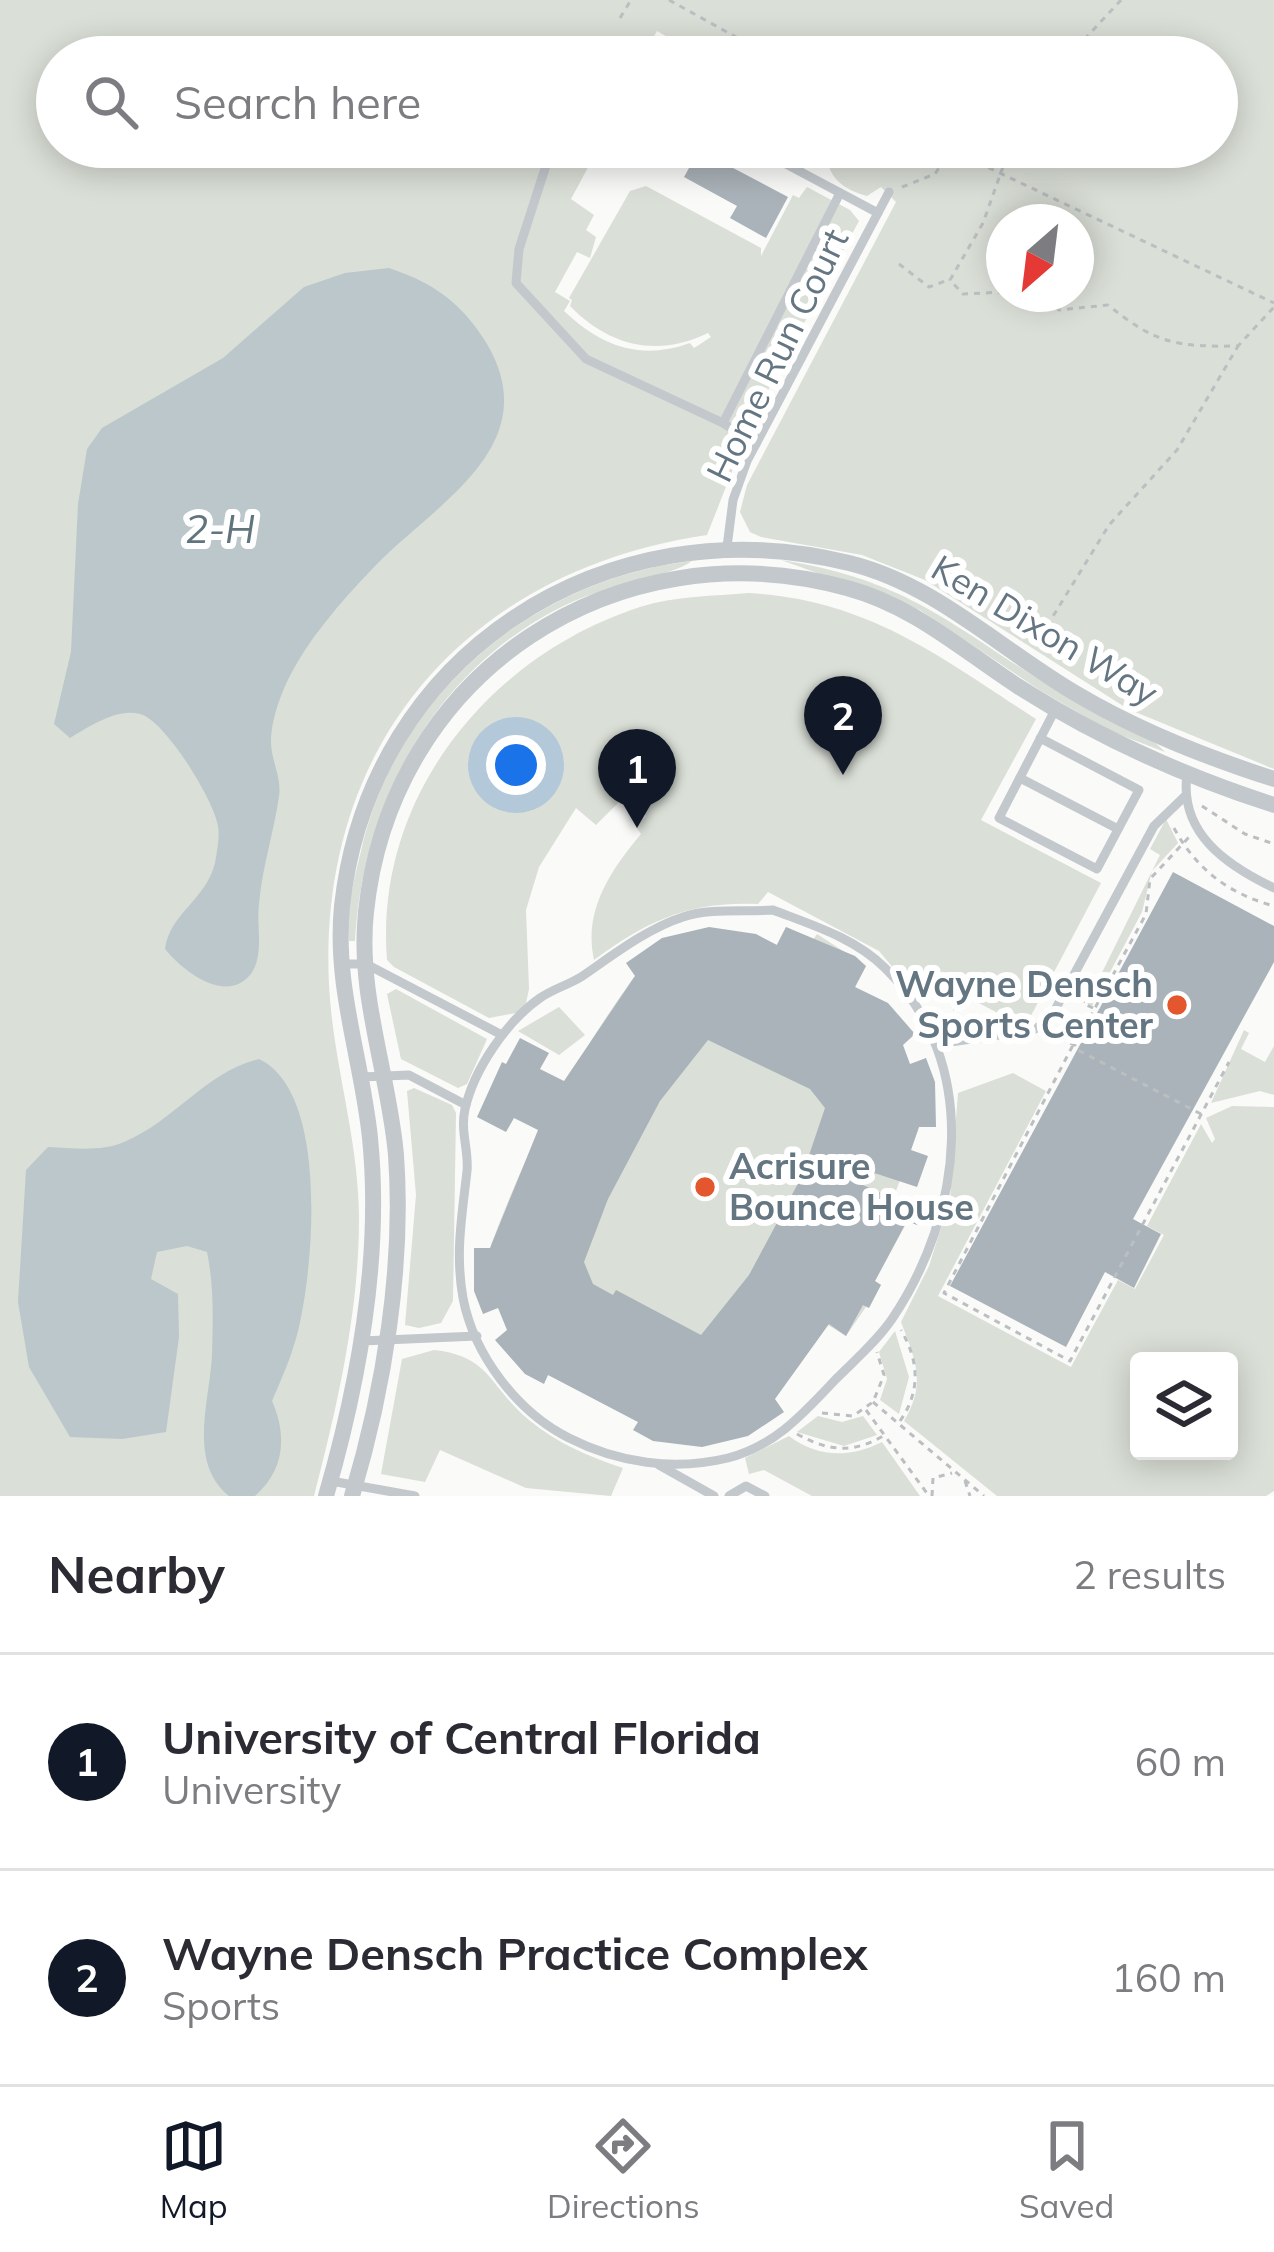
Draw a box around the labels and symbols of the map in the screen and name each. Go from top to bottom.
north arrow [986,204,1094,312]
street label: Home Run Court [696,221,857,489]
water label: 2-H [185,504,255,553]
street label: Ken Dixon Way [924,544,1167,715]
pin: 2 [804,676,882,775]
pin: 1 [598,729,676,828]
your location [486,735,546,795]
place label: Wayne Densch Sports Center [895,961,1154,1047]
marker: Wayne Densch Sports Center [1164,992,1190,1018]
place label: Acrisure Bounce House [729,1143,974,1229]
marker: Acrisure Bounce House [692,1174,718,1200]

